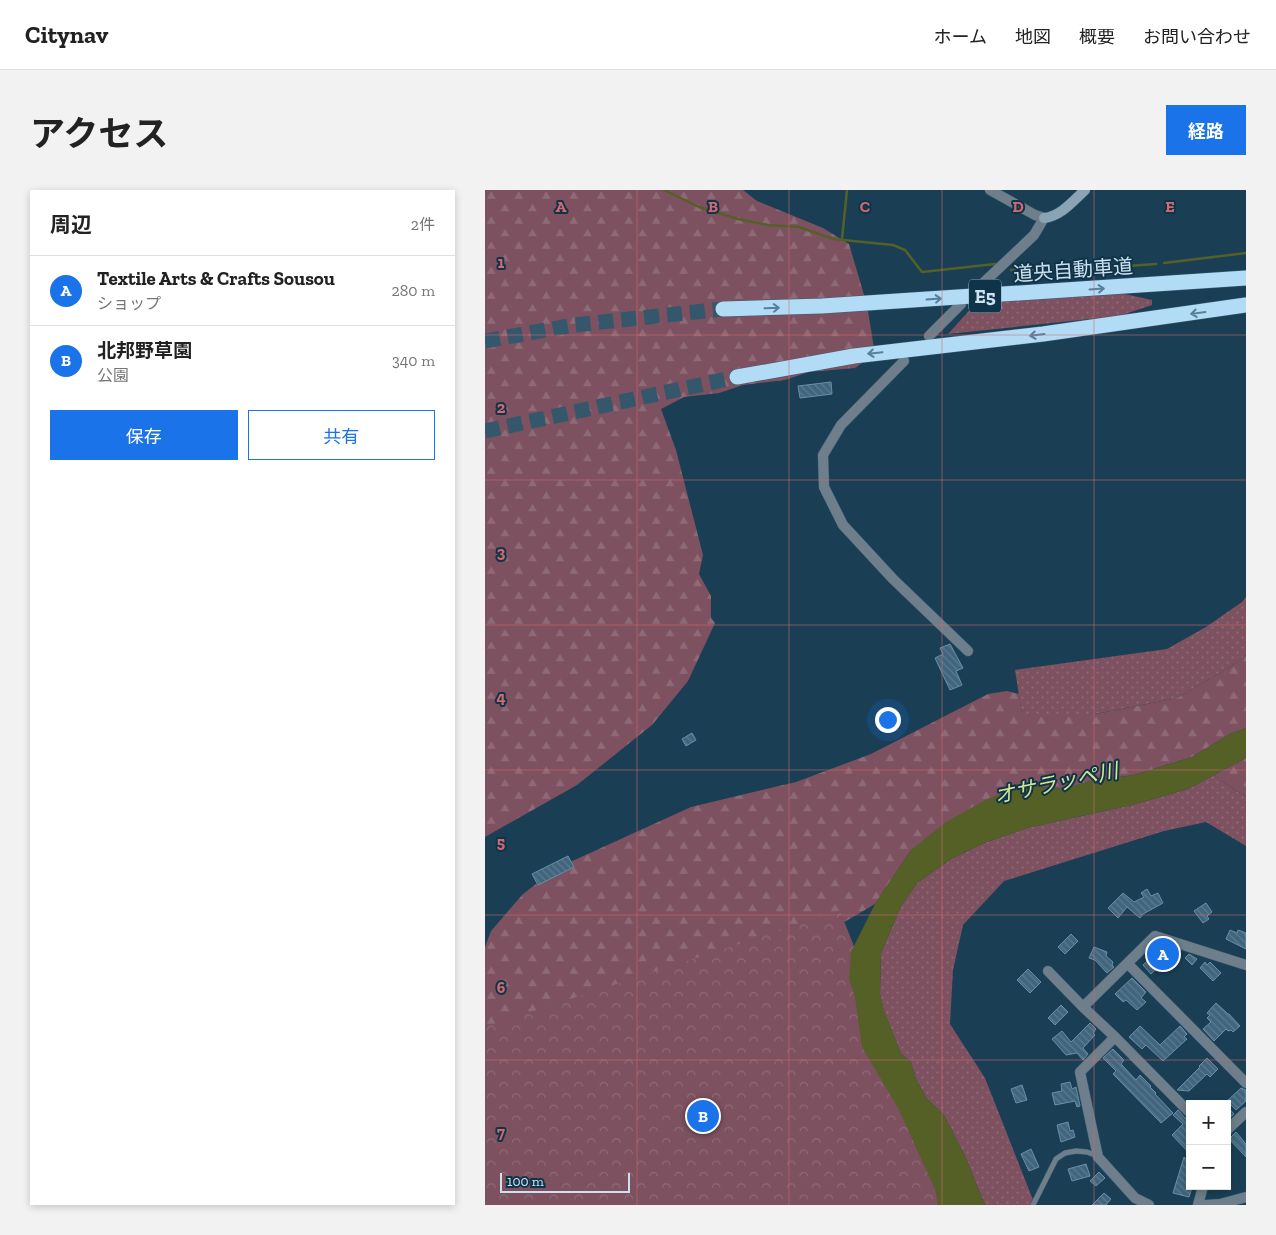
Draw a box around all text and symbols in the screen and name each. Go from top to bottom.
text: Citynav [25,20,108,49]
text: ホーム [934,26,987,48]
text: 地図 [1015,26,1051,48]
text: 概要 [1079,26,1115,48]
text: お問い合わせ [1143,26,1251,48]
button: 経路 [1166,105,1246,155]
text: アクセス [30,113,168,155]
text: A [556,197,567,216]
text: B [708,197,718,216]
text: C [860,197,870,216]
text: D [1012,197,1024,216]
text: E [1165,197,1175,216]
text: 周辺 [50,212,92,237]
text: 2件 [411,215,435,234]
text: 1 [498,253,505,272]
street label: 道央自動車道 [1012,254,1134,286]
text: Textile Arts & Crafts Sousou [97,267,335,290]
road number: E5 [969,280,1001,312]
text: A [61,281,72,300]
text: 280 m [391,281,435,300]
one-way arrow [1088,284,1104,293]
text: ショップ [97,294,161,313]
one-way arrow [926,295,942,304]
one-way arrow [764,303,780,313]
one-way arrow [1190,308,1206,318]
one-way arrow [1029,330,1045,340]
text: 北邦野草園 [97,339,192,362]
one-way arrow [868,348,884,358]
text: B [61,351,71,370]
text: 340 m [392,351,435,370]
text: 公園 [97,366,129,385]
text: 2 [497,398,506,417]
button: 保存 [50,410,238,460]
button: 共有 [248,410,435,460]
text: 3 [497,543,506,562]
text: 4 [496,688,506,707]
your location [875,707,901,733]
water label: オサラッペ川 [992,757,1122,808]
text: 5 [497,833,505,852]
pin: A [1147,935,1179,973]
text: 6 [497,978,506,997]
pin: B [687,1097,719,1135]
map controls [1186,1100,1231,1190]
button: + [1186,1100,1231,1145]
text: 7 [497,1123,505,1142]
button: − [1186,1145,1231,1190]
scale bar [500,1170,630,1193]
text: 100 m [507,1173,544,1190]

